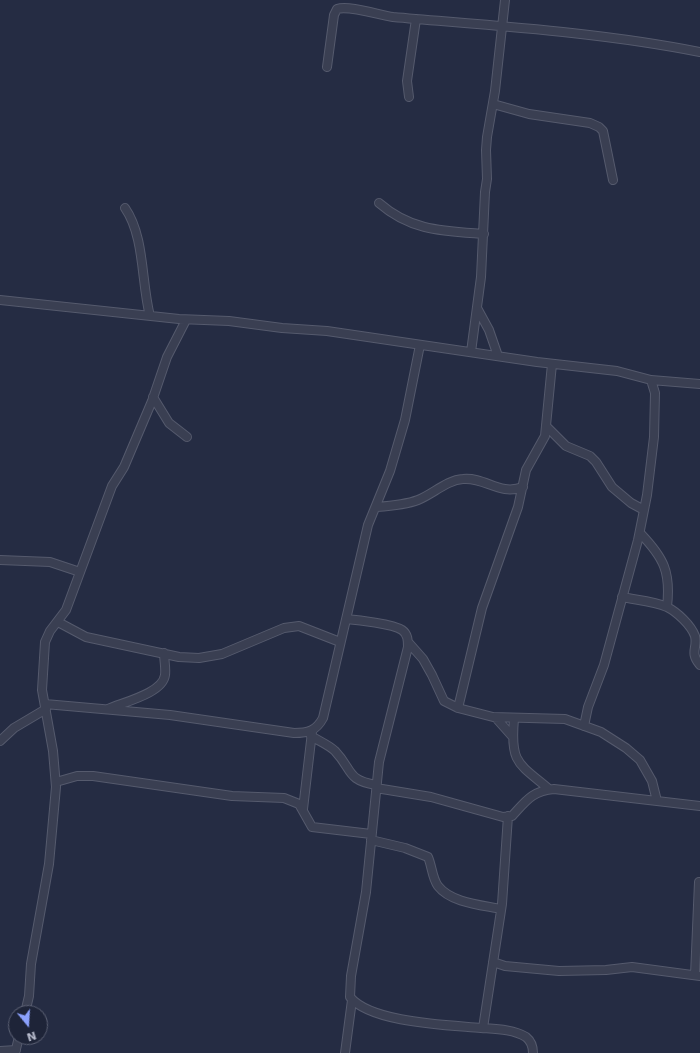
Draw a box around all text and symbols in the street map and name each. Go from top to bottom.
north arrow [8,1005,48,1045]
text: N [25,1028,38,1044]

